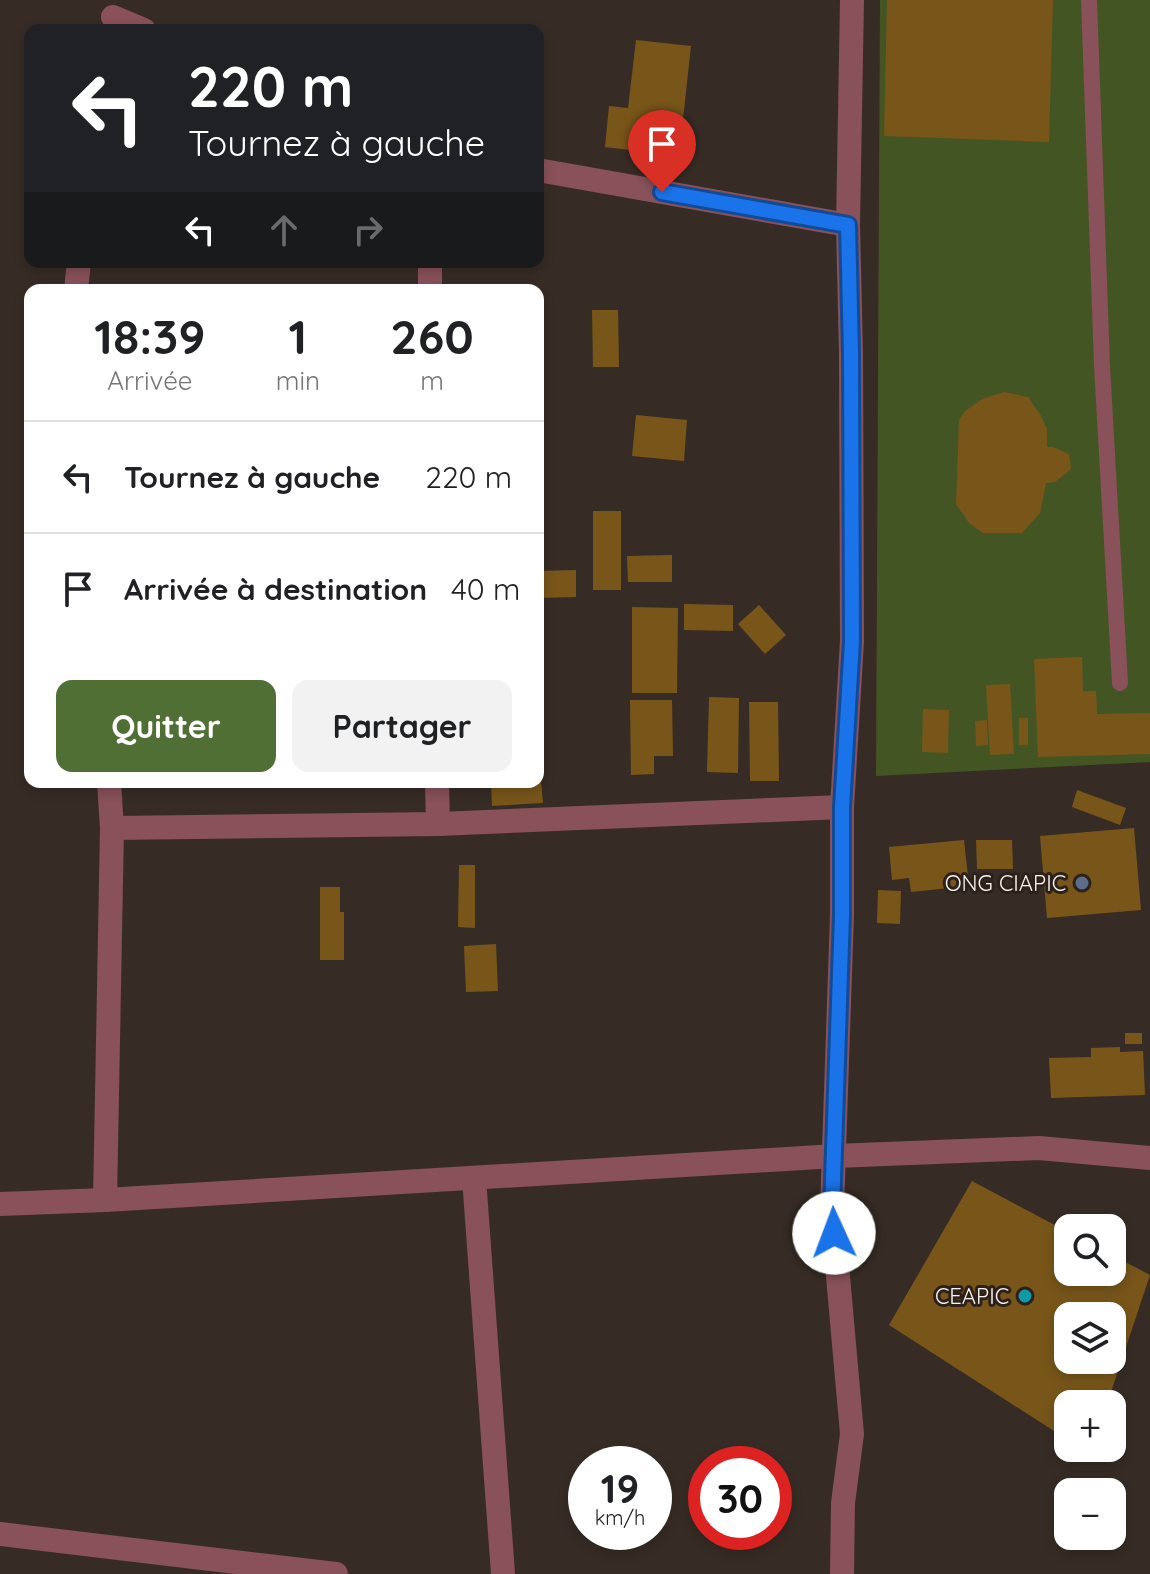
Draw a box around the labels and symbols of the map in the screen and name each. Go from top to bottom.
pin [628,110,696,192]
place label: ONG CIAPIC [945,869,1066,897]
marker: ONG CIAPIC [1073,874,1091,892]
position arrow [792,1191,876,1275]
place label: CEAPIC [935,1282,1009,1310]
marker: CEAPIC [1016,1287,1034,1305]
speed limit sign: 30 [688,1446,792,1550]

